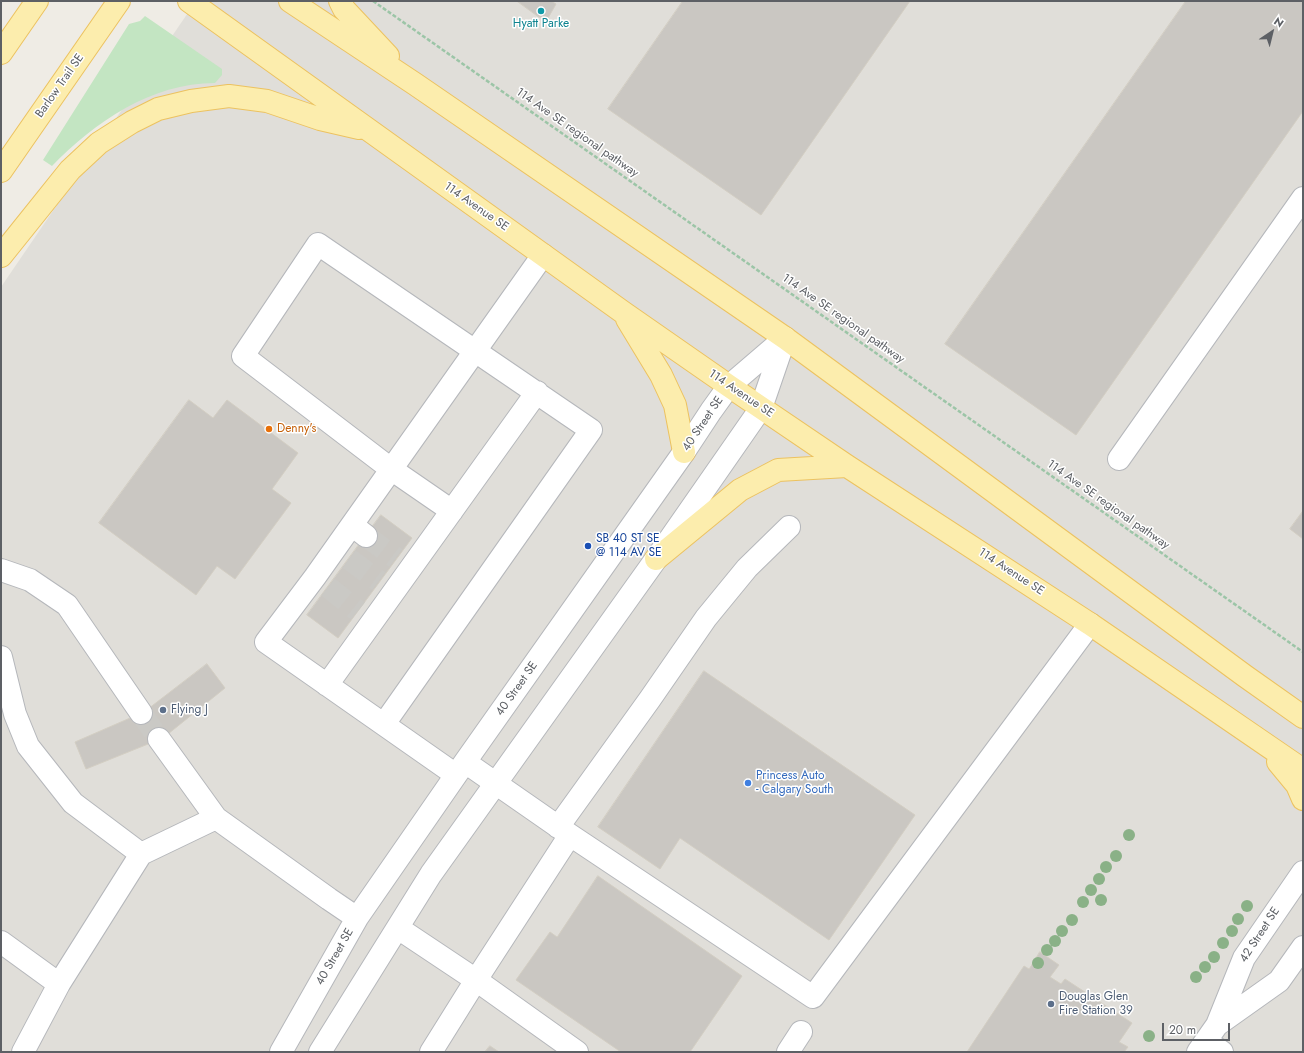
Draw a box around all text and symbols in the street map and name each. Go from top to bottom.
marker: Hyatt Parke [536,6,546,16]
north arrow [1252,12,1292,52]
text: N [1271,13,1287,31]
place label: Hyatt Parke [513,17,569,31]
street label: Barlow Trail SE [33,51,87,121]
street label: 114 Ave SE regional pathway [513,85,641,181]
street label: 114 Avenue SE [441,179,511,235]
street label: 114 Ave SE regional pathway [779,271,907,367]
street label: 114 Avenue SE [706,367,776,421]
street label: 40 Street SE [679,394,727,454]
place label: Denny's [277,422,316,436]
marker: Denny's [264,424,274,434]
street label: 114 Ave SE regional pathway [1044,457,1172,553]
place label: SB 40 ST SE @ 114 AV SE [596,532,662,560]
marker: SB 40 ST SE @ 114 AV SE [583,541,593,551]
street label: 114 Avenue SE [975,545,1047,599]
street label: 40 Street SE [493,659,541,719]
place label: Flying J [171,703,208,717]
marker: Flying J [158,705,168,715]
place label: Princess Auto - Calgary South [756,769,833,797]
marker: Princess Auto - Calgary South [743,778,753,788]
street label: 42 Street SE [1237,905,1283,965]
street label: 40 Street SE [313,926,357,988]
place label: Douglas Glen Fire Station 39 [1059,990,1133,1018]
marker: Douglas Glen Fire Station 39 [1046,999,1056,1009]
scale bar [1164,1015,1232,1041]
text: 20 m [1169,1021,1196,1039]

